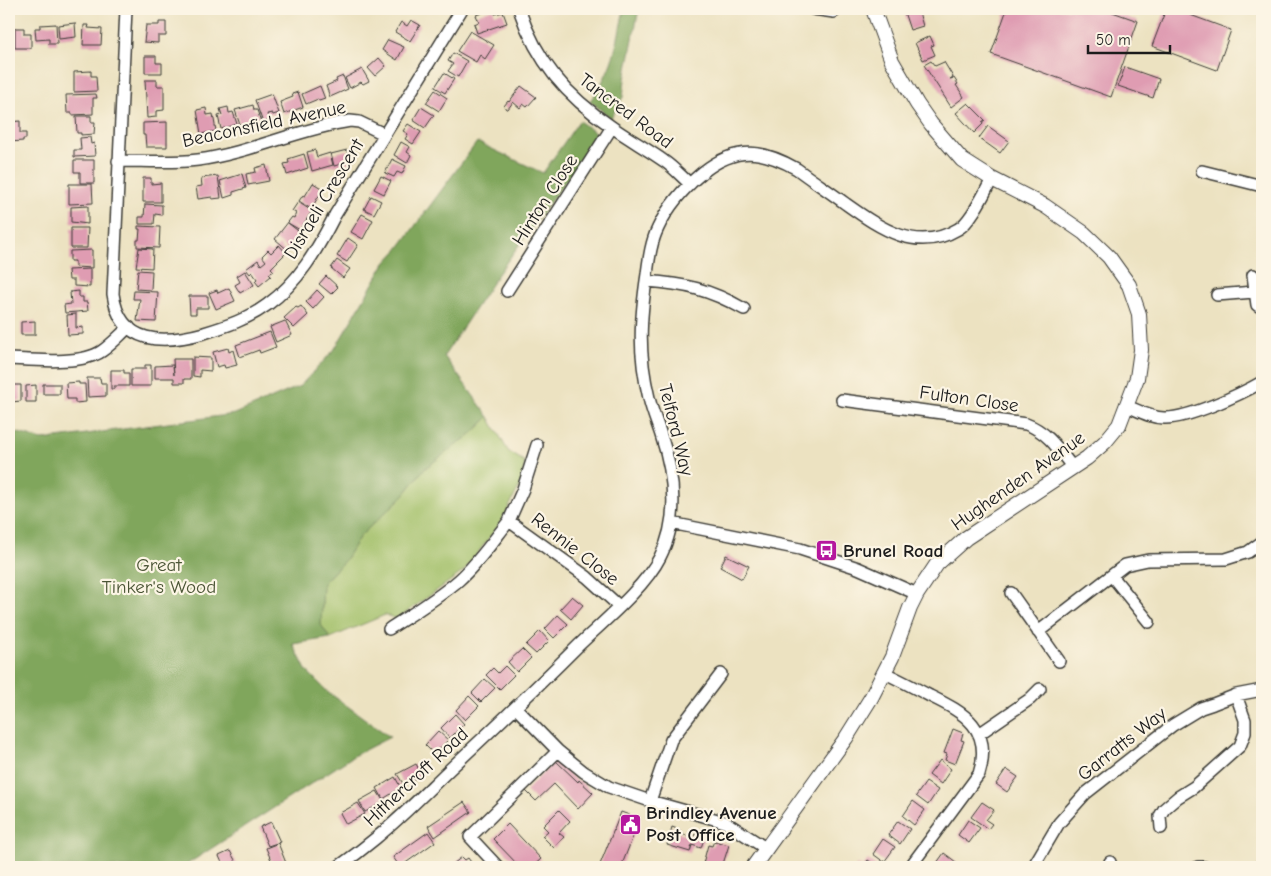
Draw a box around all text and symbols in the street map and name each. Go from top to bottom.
scale bar [1088,22,1171,54]
text: 50 m [1096,31,1131,49]
street label: Tancred Road [575,69,677,153]
street label: Beaconsfield Avenue [180,96,348,152]
street label: Disraeli Crescent [279,134,369,263]
street label: Hinton Close [508,151,582,249]
street label: Fulton Close [918,381,1020,417]
street label: Telford Way [654,382,698,479]
street label: Hughenden Avenue [947,427,1089,535]
street label: Rennie Close [527,508,623,590]
bus stop icon: Brunel Road [815,539,839,563]
place label: Brunel Road [843,540,943,562]
park label: Great Tinker's Wood [102,554,216,598]
street label: Garratts Way [1073,702,1171,785]
street label: Hithercroft Road [359,723,473,831]
place label: Brindley Avenue Post Office [646,802,776,846]
public building icon: Brindley Avenue Post Office [618,812,642,836]

